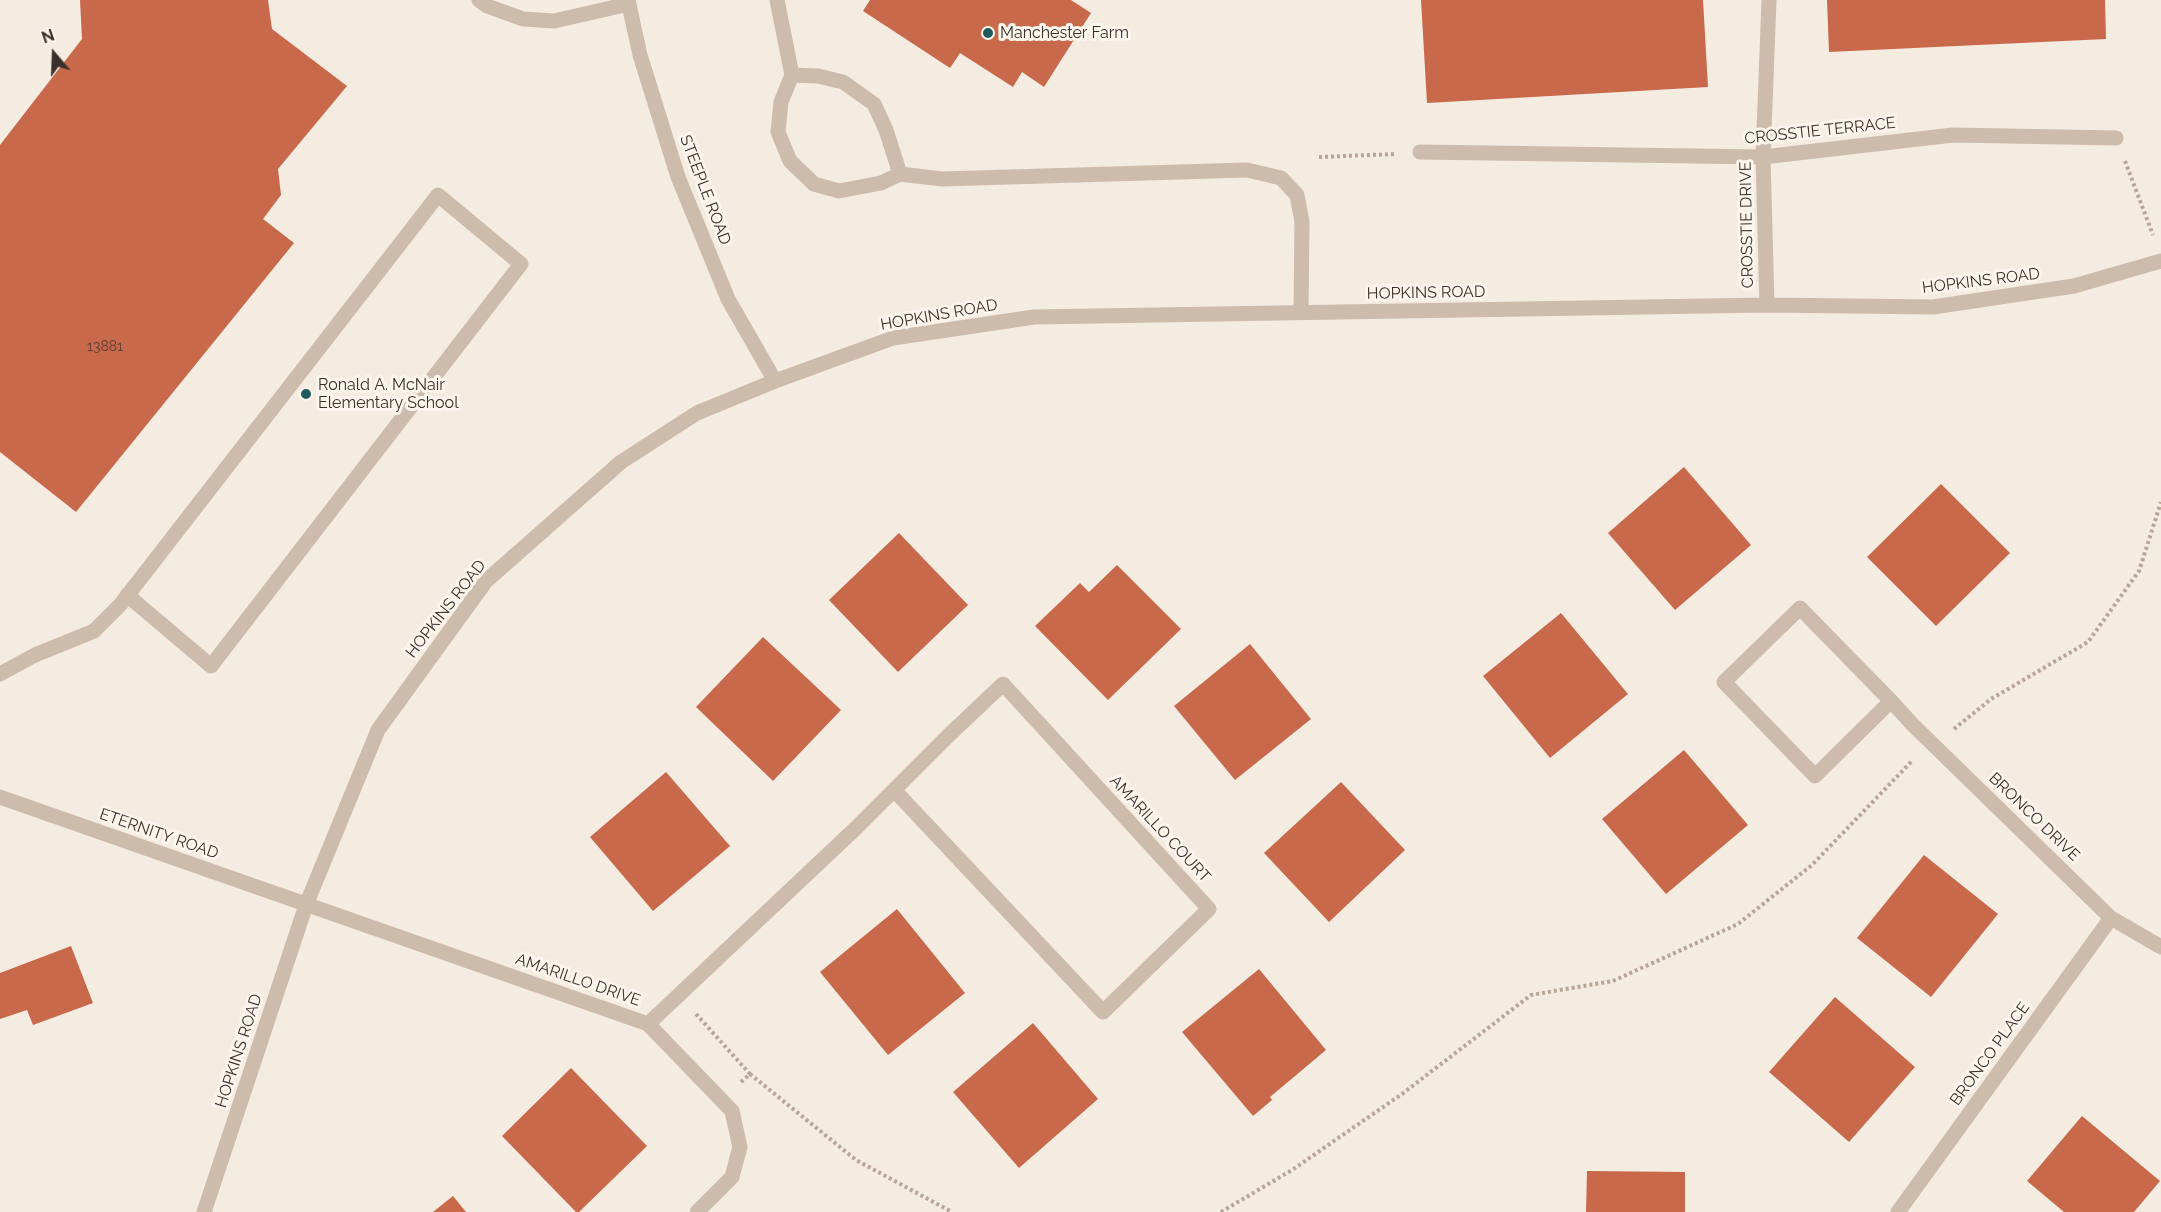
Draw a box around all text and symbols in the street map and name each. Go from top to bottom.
place label: Manchester Farm [1000,23,1129,43]
north arrow [24,24,84,84]
text: N [39,26,57,47]
marker: Manchester Farm [981,26,995,40]
street label: CROSSTIE TERRACE [1743,114,1897,148]
street label: STEEPLE ROAD [675,132,735,248]
street label: CROSSTIE DRIVE [1736,161,1758,289]
street label: HOPKINS ROAD [1921,264,2041,298]
street label: HOPKINS ROAD [1367,282,1485,304]
street label: HOPKINS ROAD [879,295,999,335]
house number: 13881 [87,339,123,355]
place label: Ronald A. McNair Elementary School [318,375,458,413]
marker: Ronald A. McNair Elementary School [299,387,313,401]
street label: HOPKINS ROAD [402,556,490,662]
street label: BRONCO DRIVE [1985,769,2083,865]
street label: AMARILLO COURT [1105,771,1215,887]
street label: ETERNITY ROAD [97,805,221,863]
street label: AMARILLO DRIVE [513,950,643,1010]
street label: HOPKINS ROAD [212,992,266,1110]
street label: BRONCO PLACE [1946,999,2034,1109]

